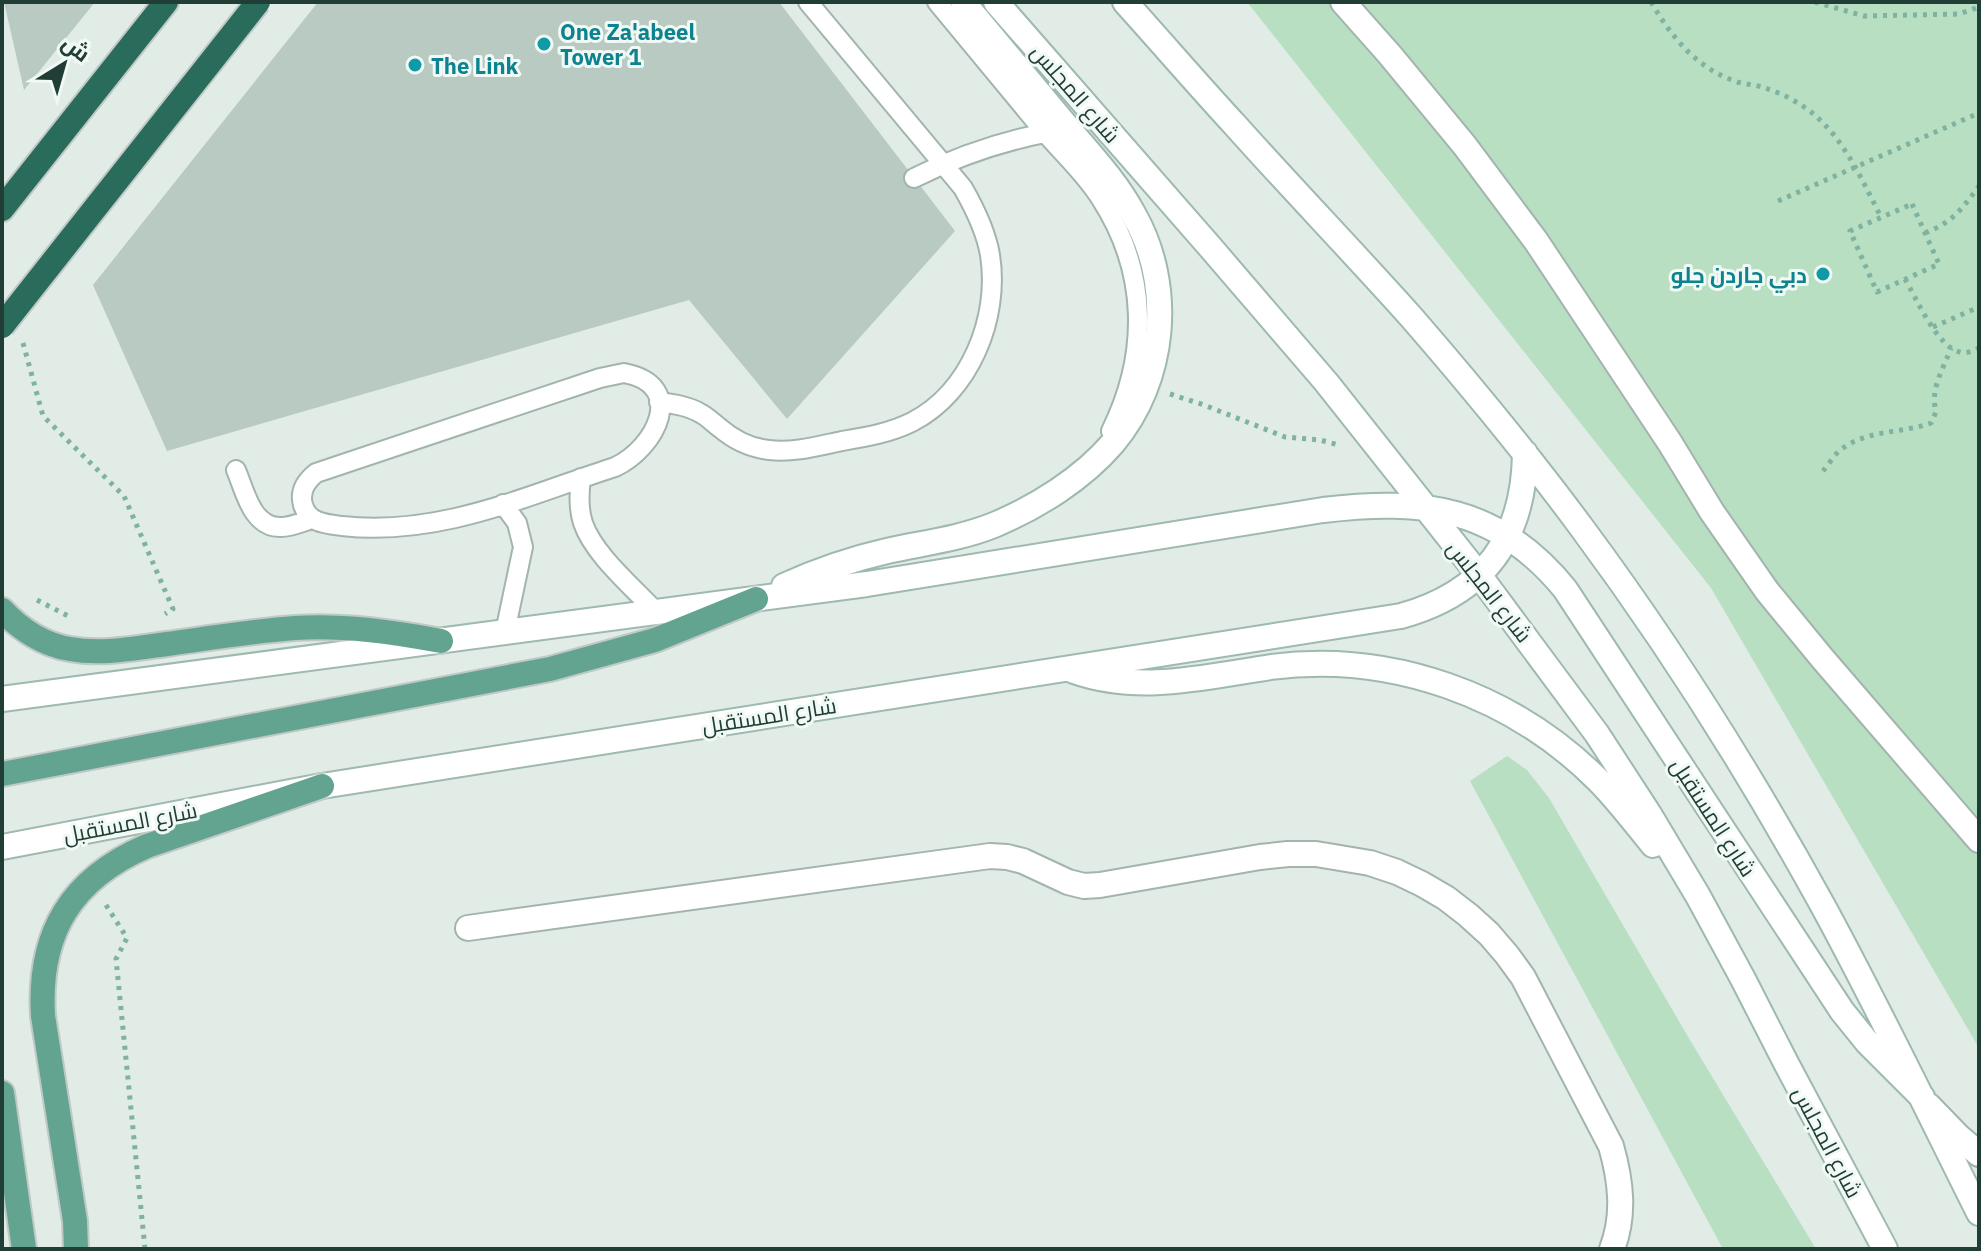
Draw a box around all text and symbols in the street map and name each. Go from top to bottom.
place label: One Za'abeel Tower 1 [560,17,695,71]
north arrow [24,24,104,104]
text: ش [56,28,96,68]
marker: One Za'abeel Tower 1 [535,35,553,53]
street label: شارع المجلس [1024,37,1127,149]
place label: The Link [431,51,519,80]
marker: The Link [406,56,424,74]
place label: دبي جاردن جلو [1671,260,1807,293]
marker: دبي جاردن جلو [1814,265,1832,283]
street label: شارع المجلس [1440,534,1539,649]
street label: شارع المستقبل [700,690,839,741]
street label: شارع المستقبل [1664,752,1763,882]
street label: شارع المستقبل [61,795,200,850]
street label: شارع المجلس [1786,1081,1869,1203]

